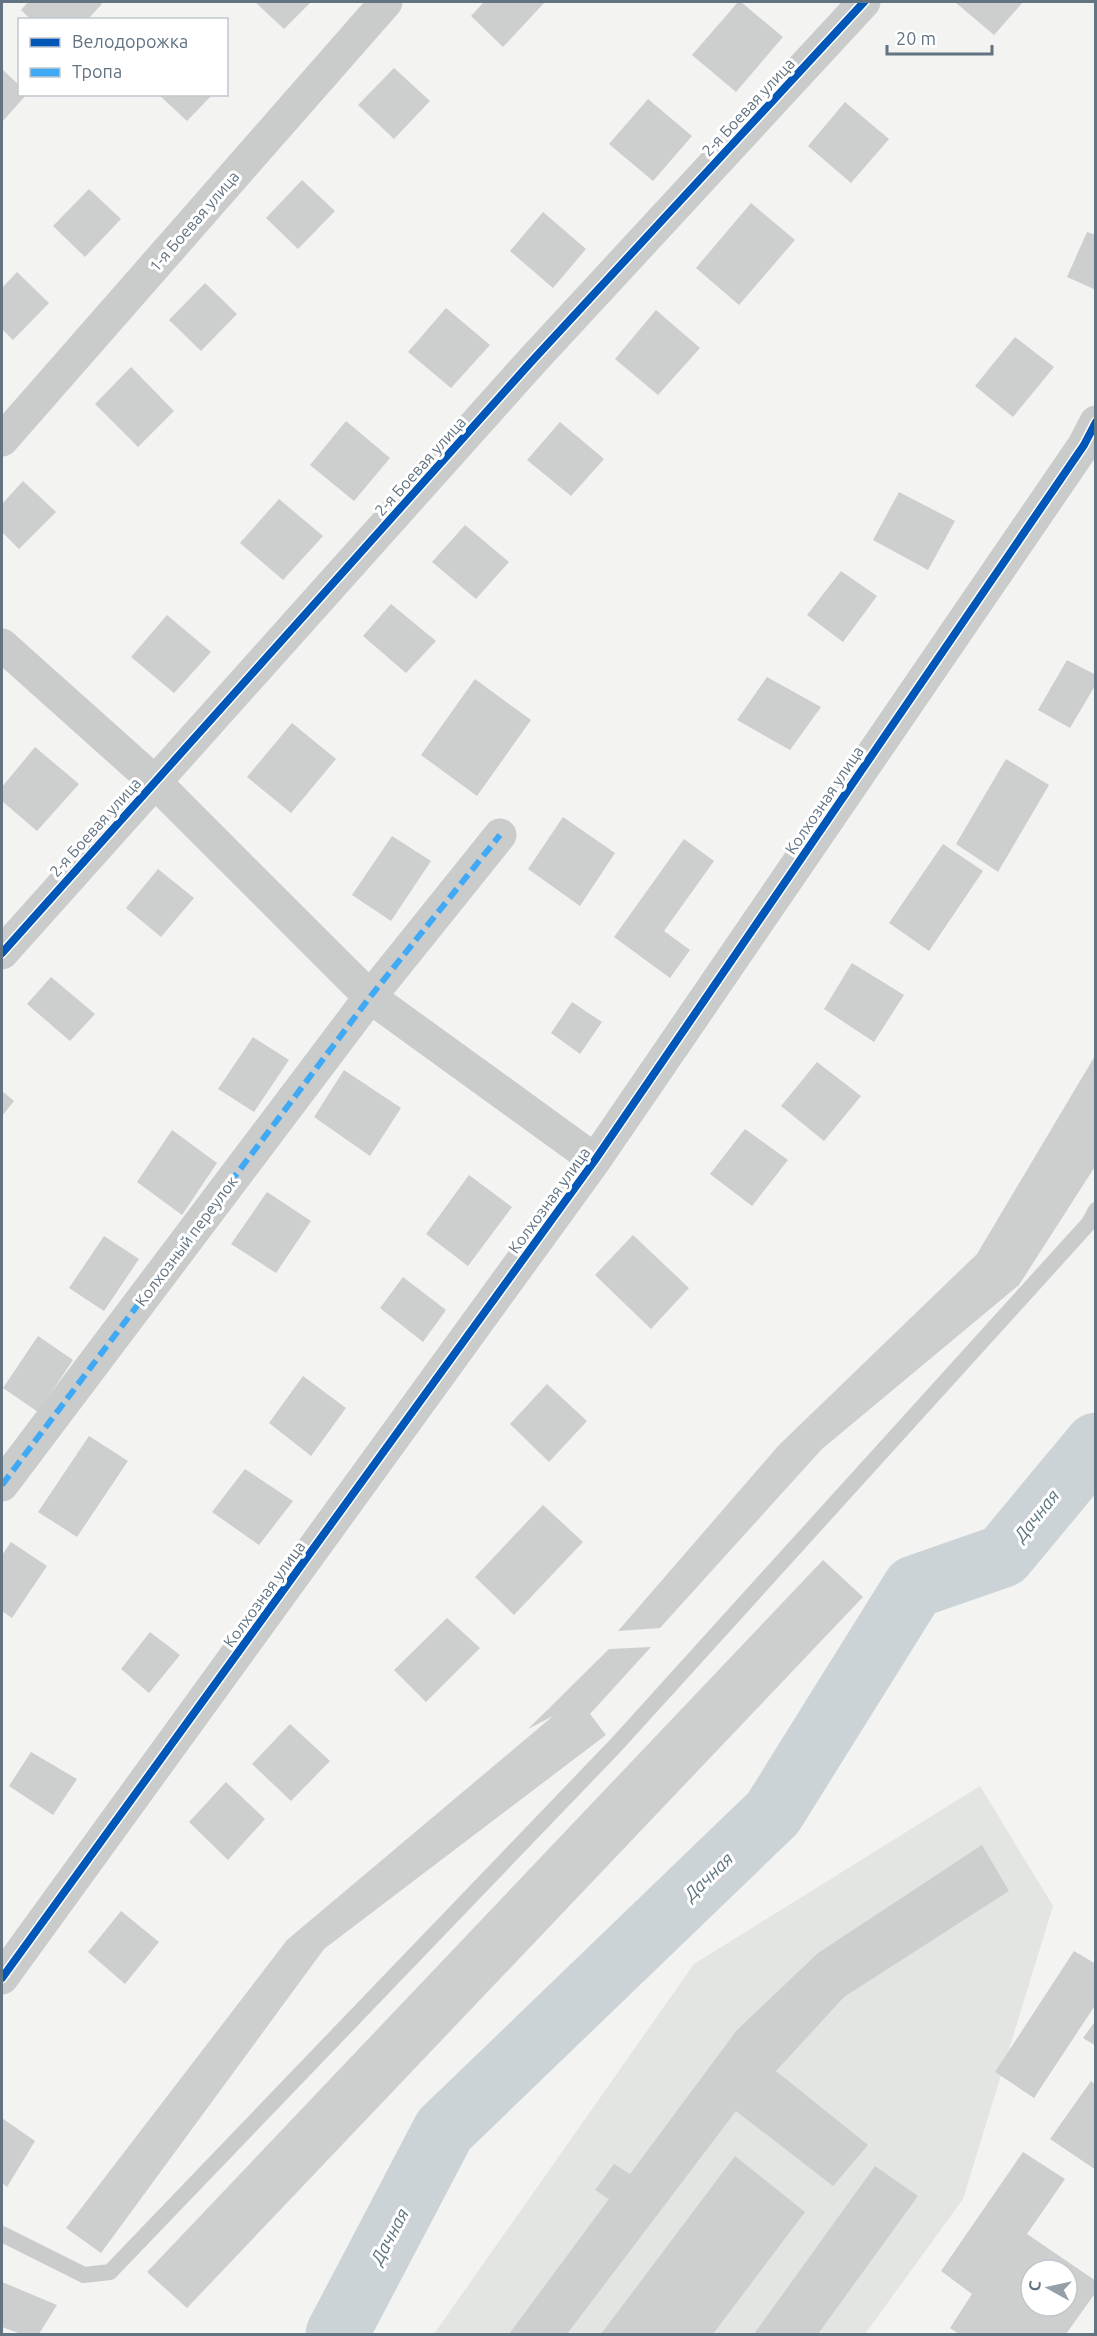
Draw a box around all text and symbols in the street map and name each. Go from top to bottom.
legend [18,18,228,96]
scale bar [887,18,992,56]
text: 20 m [896,28,936,48]
text: Велодорожка [72,31,188,51]
street label: 2-я Боевая улица [698,54,798,160]
text: Тропа [72,61,122,81]
street label: 1-я Боевая улица [146,167,242,275]
street label: 2-я Боевая улица [371,413,469,519]
street label: Колхозная улица [781,742,867,858]
street label: 2-я Боевая улица [46,774,144,880]
street label: Колхозная улица [504,1143,594,1257]
street label: Колхозный переулок [131,1172,241,1310]
water label: Дачная [1008,1485,1063,1546]
street label: Колхозная улица [219,1537,309,1651]
water label: Дачная [678,1848,737,1905]
water label: Дачная [365,2205,412,2269]
north arrow [1019,2258,1079,2318]
text: С [1025,2280,1044,2292]

